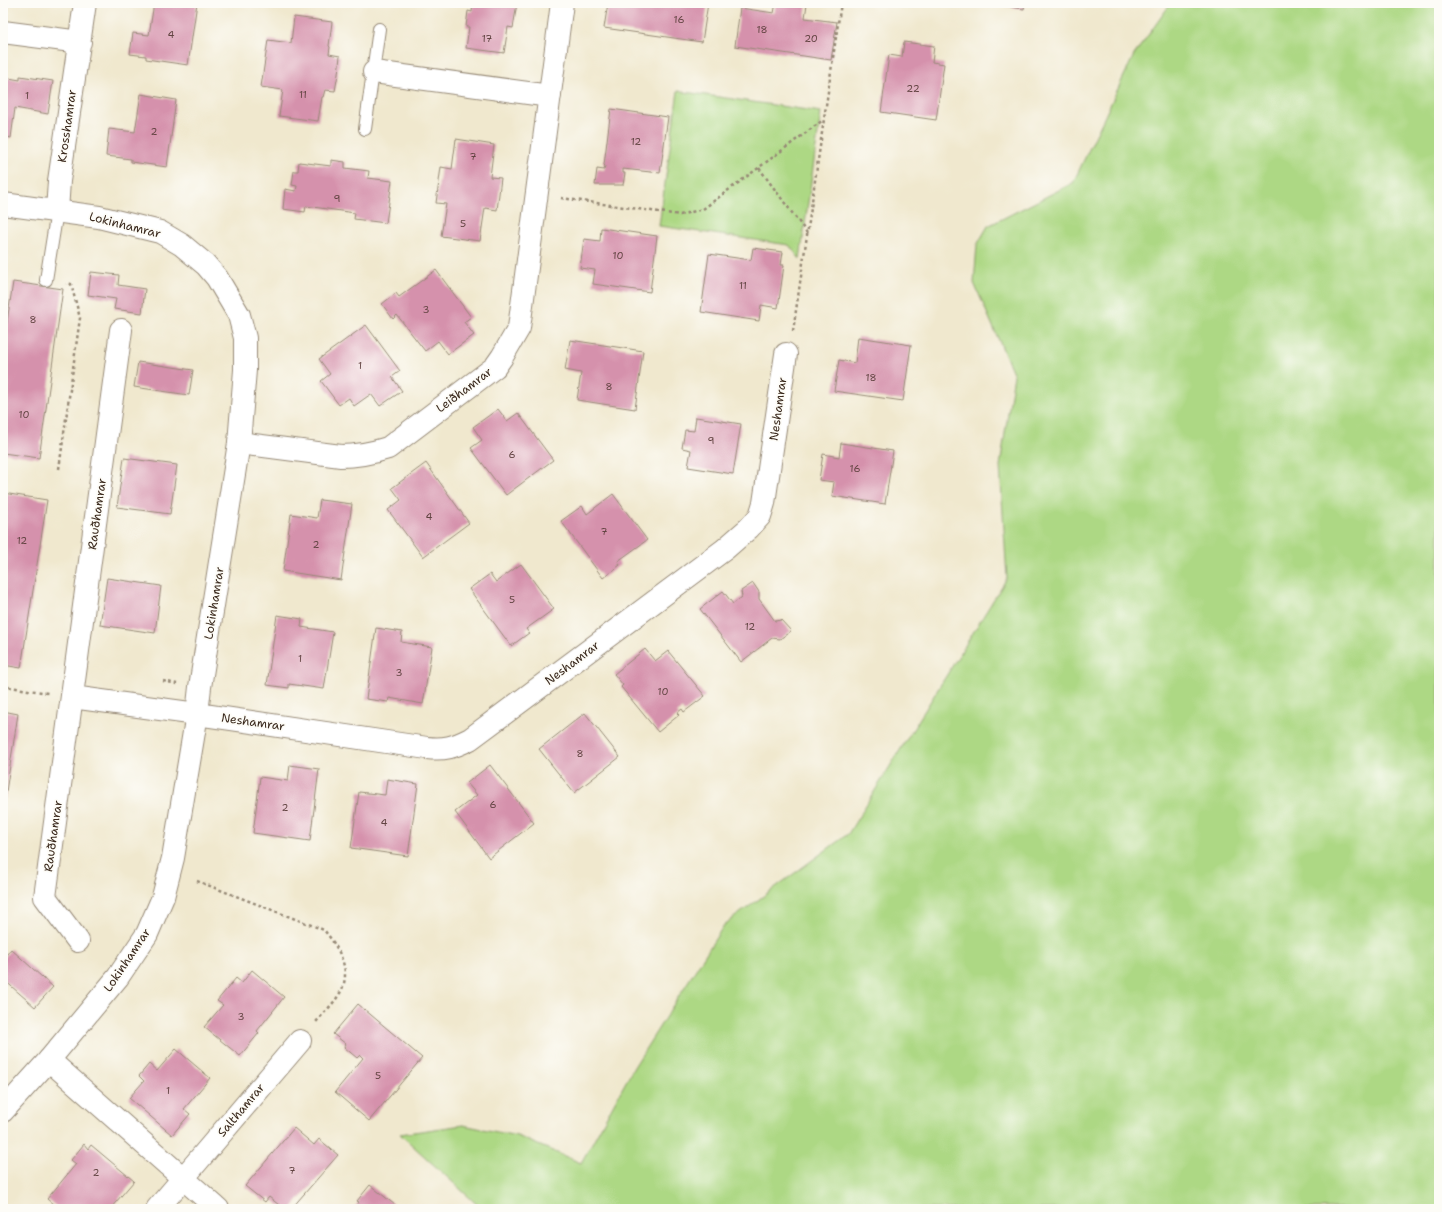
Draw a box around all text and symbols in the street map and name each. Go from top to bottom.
house number: 16 [674,13,684,26]
house number: 18 [756,23,768,36]
house number: 4 [168,28,175,41]
house number: 17 [482,32,492,45]
house number: 20 [804,32,818,45]
house number: 22 [906,82,920,95]
street label: Krosshamrar [54,88,80,164]
house number: 11 [299,88,307,101]
house number: 1 [25,89,29,102]
house number: 2 [151,125,158,138]
house number: 12 [631,135,641,148]
house number: 7 [470,150,477,163]
house number: 9 [334,192,341,205]
street label: Lokinhamrar [87,208,163,242]
house number: 5 [460,217,466,230]
house number: 10 [613,249,623,262]
house number: 11 [739,279,747,292]
house number: 3 [423,303,430,316]
house number: 8 [30,313,37,326]
house number: 1 [358,359,362,372]
street label: Leiðhamrar [433,364,495,416]
house number: 18 [865,371,877,384]
street label: Neshamrar [766,376,790,442]
house number: 8 [606,380,613,393]
house number: 10 [19,408,29,421]
house number: 9 [708,434,715,447]
house number: 6 [509,448,516,461]
house number: 16 [850,462,860,475]
street label: Rauðhamrar [84,477,110,551]
house number: 4 [426,510,433,523]
house number: 7 [601,525,608,538]
house number: 12 [17,534,27,547]
house number: 2 [313,538,320,551]
street label: Lokinhamrar [200,565,228,641]
house number: 5 [509,593,515,606]
house number: 12 [745,620,755,633]
street label: Neshamrar [542,637,603,689]
house number: 1 [298,652,302,665]
house number: 3 [396,666,403,679]
house number: 10 [658,685,668,698]
street label: Neshamrar [220,710,286,734]
house number: 8 [577,747,584,760]
house number: 6 [490,798,497,811]
street label: Rauðhamrar [40,799,66,873]
house number: 2 [282,801,289,814]
house number: 4 [381,816,388,829]
street label: Lokinhamrar [100,925,154,995]
house number: 3 [238,1010,245,1023]
house number: 5 [375,1069,381,1082]
street label: Salthamrar [214,1080,268,1140]
house number: 1 [166,1084,170,1097]
house number: 7 [289,1164,296,1177]
house number: 2 [93,1166,100,1179]

